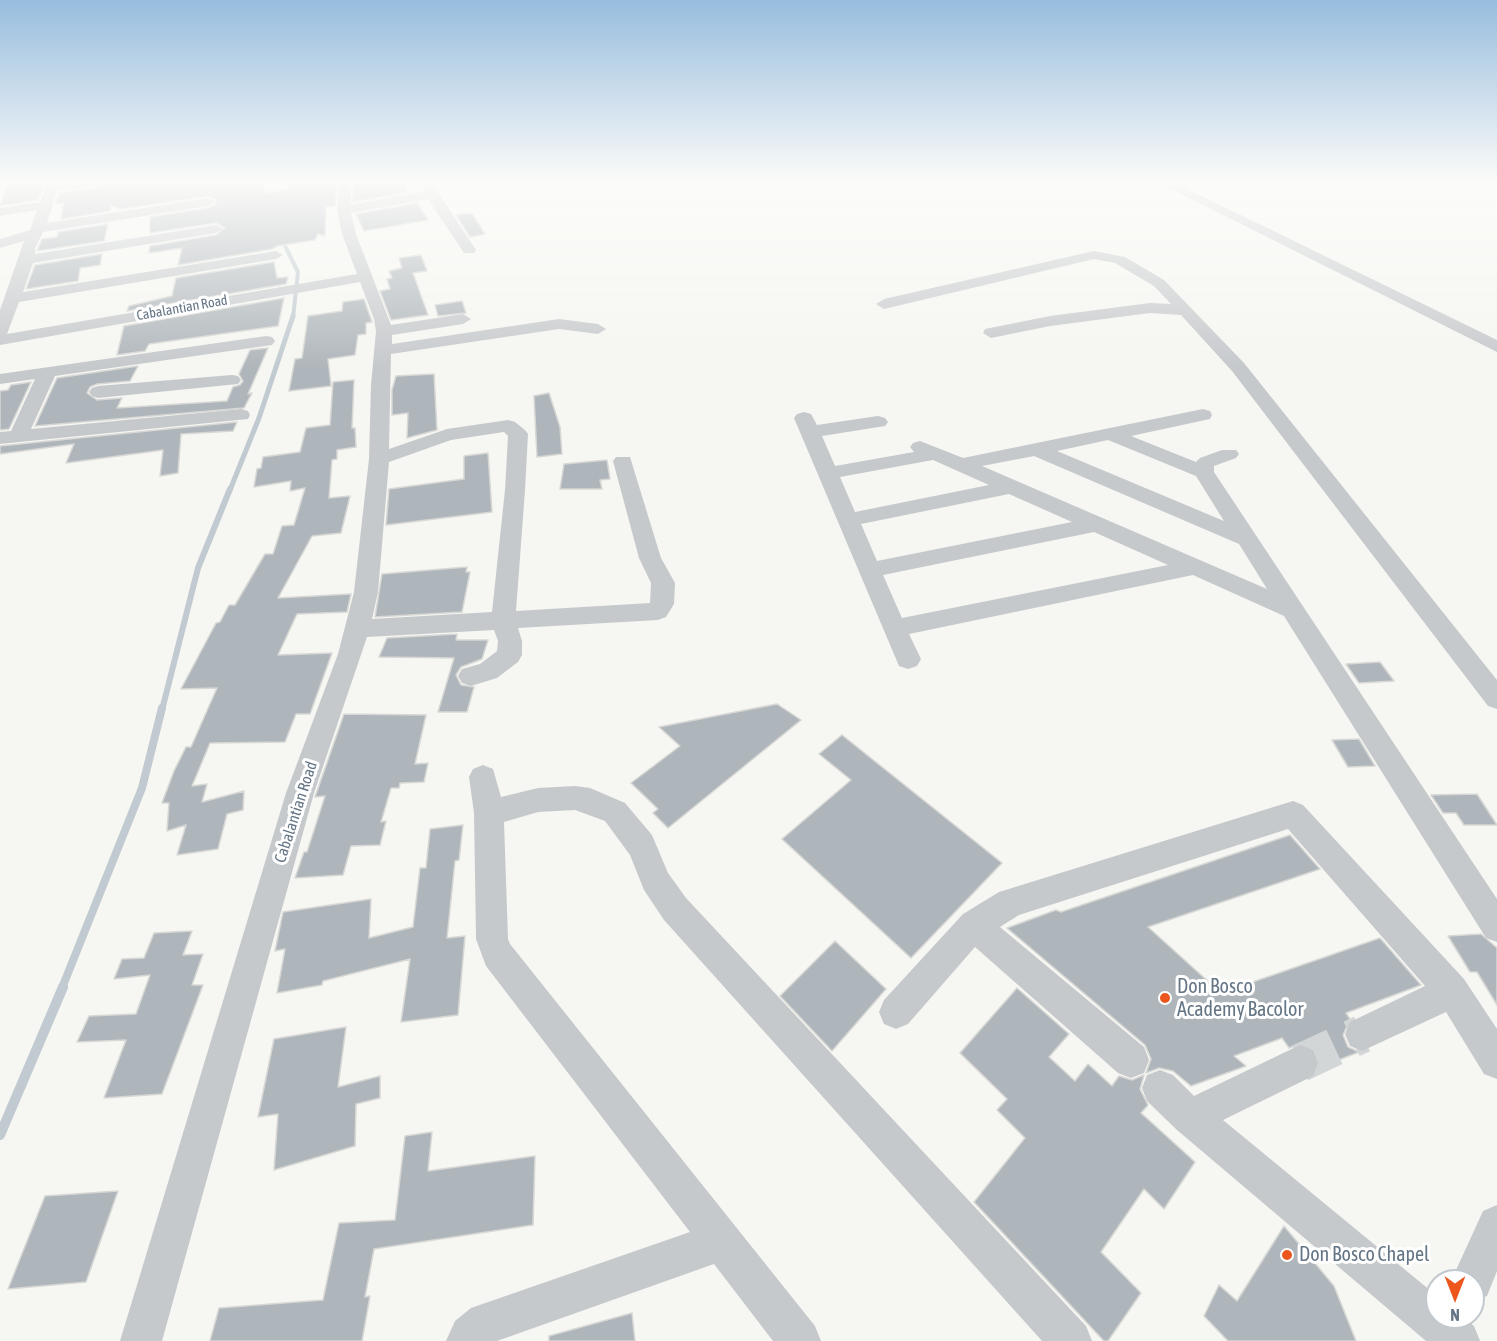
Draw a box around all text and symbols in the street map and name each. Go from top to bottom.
street label: Cabalantian Road [135,292,229,324]
street label: Cabalantian Road [271,759,321,865]
place label: Don Bosco Academy Bacolor [1177,975,1303,1022]
marker: Don Bosco Academy Bacolor [1158,991,1172,1005]
place label: Don Bosco Chapel [1299,1243,1429,1267]
marker: Don Bosco Chapel [1280,1248,1294,1262]
north arrow [1425,1269,1485,1329]
text: N [1450,1306,1460,1324]

